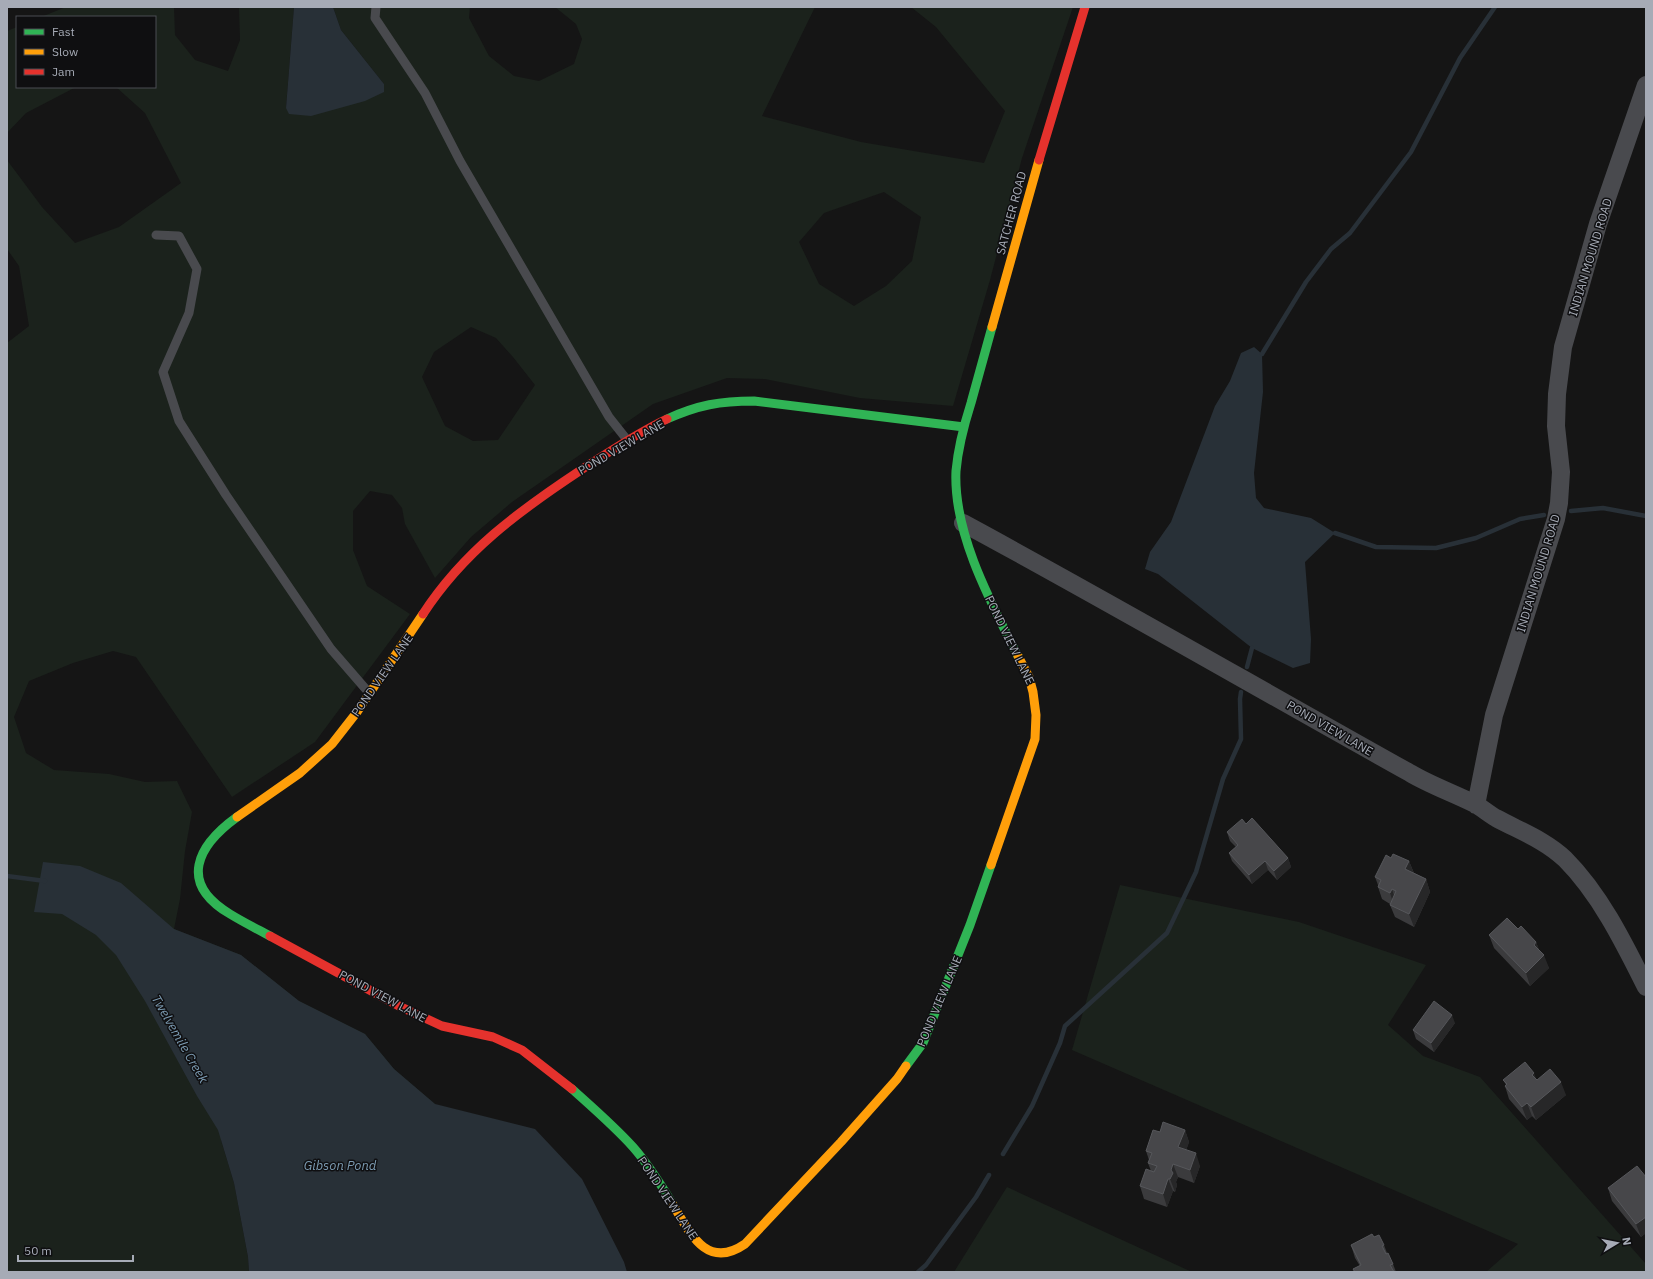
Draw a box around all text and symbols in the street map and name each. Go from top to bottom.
legend [16,16,156,88]
text: Fast [52,24,75,39]
text: Slow [52,44,78,59]
text: Jam [52,64,75,79]
street label: SATCHER ROAD [993,170,1029,256]
street label: INDIAN MOUND ROAD [1565,196,1615,318]
street label: POND VIEW LANE [575,416,667,478]
street label: INDIAN MOUND ROAD [1513,512,1563,634]
street label: POND VIEW LANE [982,593,1038,687]
street label: POND VIEW LANE [348,631,416,719]
street label: POND VIEW LANE [1284,697,1376,759]
street label: POND VIEW LANE [913,953,965,1049]
street label: POND VIEW LANE [337,967,429,1025]
water label: Twelvemile Creek [148,992,212,1086]
street label: POND VIEW LANE [635,1154,701,1242]
water label: Gibson Pond [304,1157,377,1174]
north arrow [1597,1223,1637,1263]
text: N [1619,1236,1634,1246]
scale bar [18,1237,133,1263]
text: 50 m [24,1243,52,1258]

